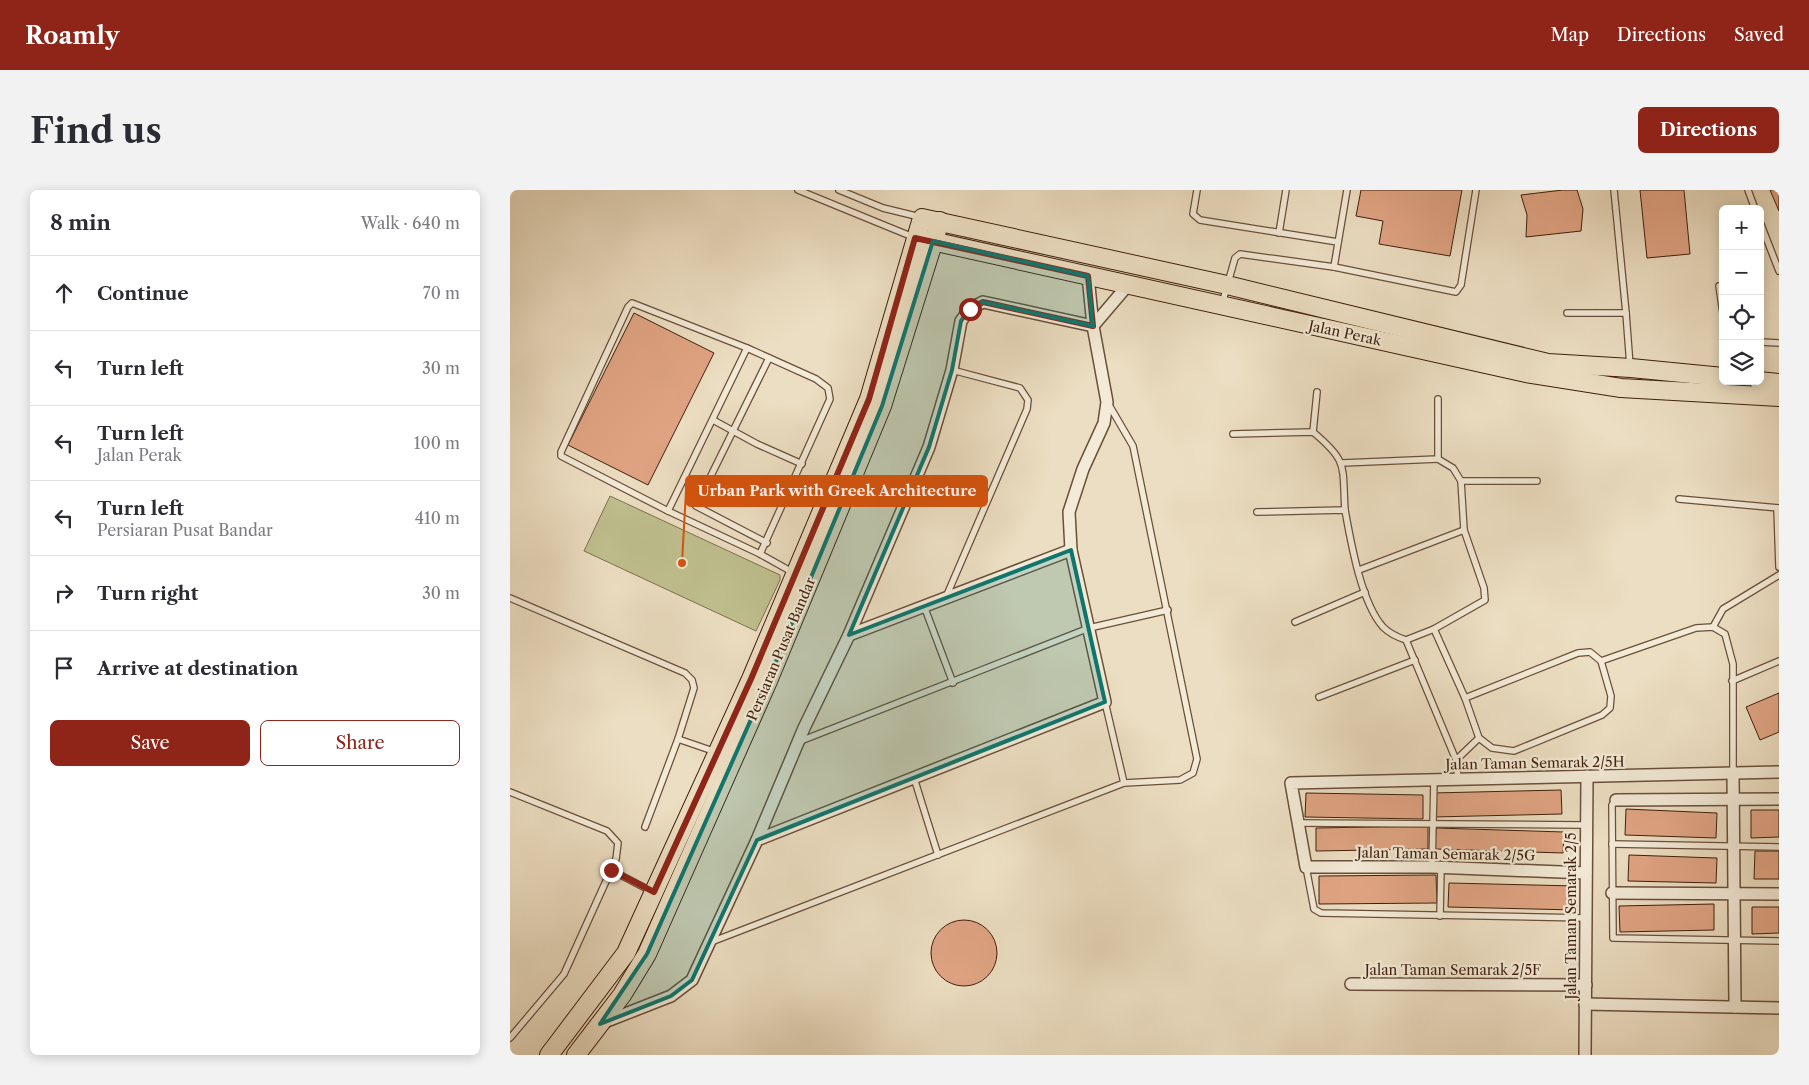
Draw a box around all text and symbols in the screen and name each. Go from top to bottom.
text: Roamly [25,21,119,50]
text: Map [1550,24,1589,46]
text: Directions [1617,24,1706,46]
text: Saved [1734,24,1784,46]
button: Directions [1638,107,1779,153]
text: Find us [30,109,162,152]
map controls [1719,205,1764,385]
button: + [1719,205,1764,250]
text: 8 min [50,210,111,235]
text: Walk · 640 m [361,213,460,233]
button: − [1719,250,1764,295]
icon: ahead [50,279,78,307]
text: Continue [97,282,189,305]
text: 70 m [423,283,460,303]
button: locate [1719,295,1764,340]
route start [959,298,982,321]
street label: Jalan Perak [1305,316,1384,350]
button: layers [1719,340,1764,385]
icon: left [50,354,78,382]
text: Turn left [97,357,184,380]
text: 30 m [422,358,460,378]
text: Turn left [97,422,184,445]
icon: left [50,429,78,457]
text: 100 m [414,433,460,453]
text: Jalan Perak [97,445,182,465]
callout: Urban Park with Greek Architecture [686,476,987,506]
text: Urban Park with Greek Architecture [698,481,976,500]
text: Turn left [97,497,184,520]
icon: left [50,504,78,532]
text: 410 m [415,508,460,528]
text: Persiaran Pusat Bandar [97,520,273,540]
street label: Persiaran Pusat Bandar [743,575,819,723]
icon: right [50,579,78,607]
text: Turn right [97,582,198,605]
text: 30 m [422,583,460,603]
icon: arrive [50,654,78,682]
text: Arrive at destination [97,657,298,680]
button: Save [50,720,250,766]
button: Share [260,720,460,766]
street label: Jalan Taman Semarak 2/5H [1443,752,1625,774]
street label: Jalan Taman Semarak 2/5 [1562,832,1580,1002]
street label: Jalan Taman Semarak 2/5G [1355,843,1535,865]
route end [600,859,623,882]
street label: Jalan Taman Semarak 2/5F [1363,961,1541,979]

